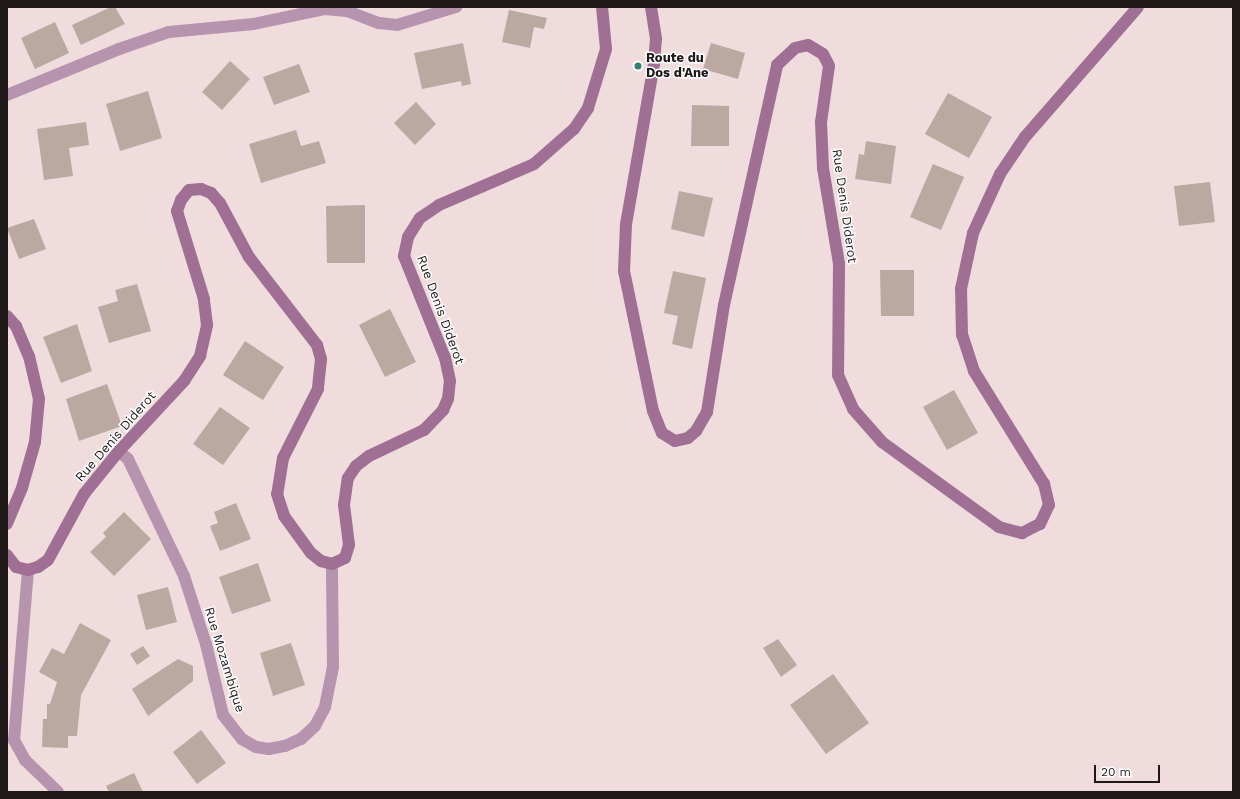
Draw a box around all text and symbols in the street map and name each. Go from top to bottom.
place label: Route du Dos d'Ane [646,51,709,82]
marker: Route du Dos d'Ane [633,61,643,71]
street label: Rue Denis Diderot [828,148,860,264]
street label: Rue Denis Diderot [413,253,467,367]
street label: Rue Denis Diderot [72,389,160,485]
street label: Rue Mozambique [201,606,247,714]
scale bar [1096,757,1162,783]
text: 20 m [1101,765,1131,779]

